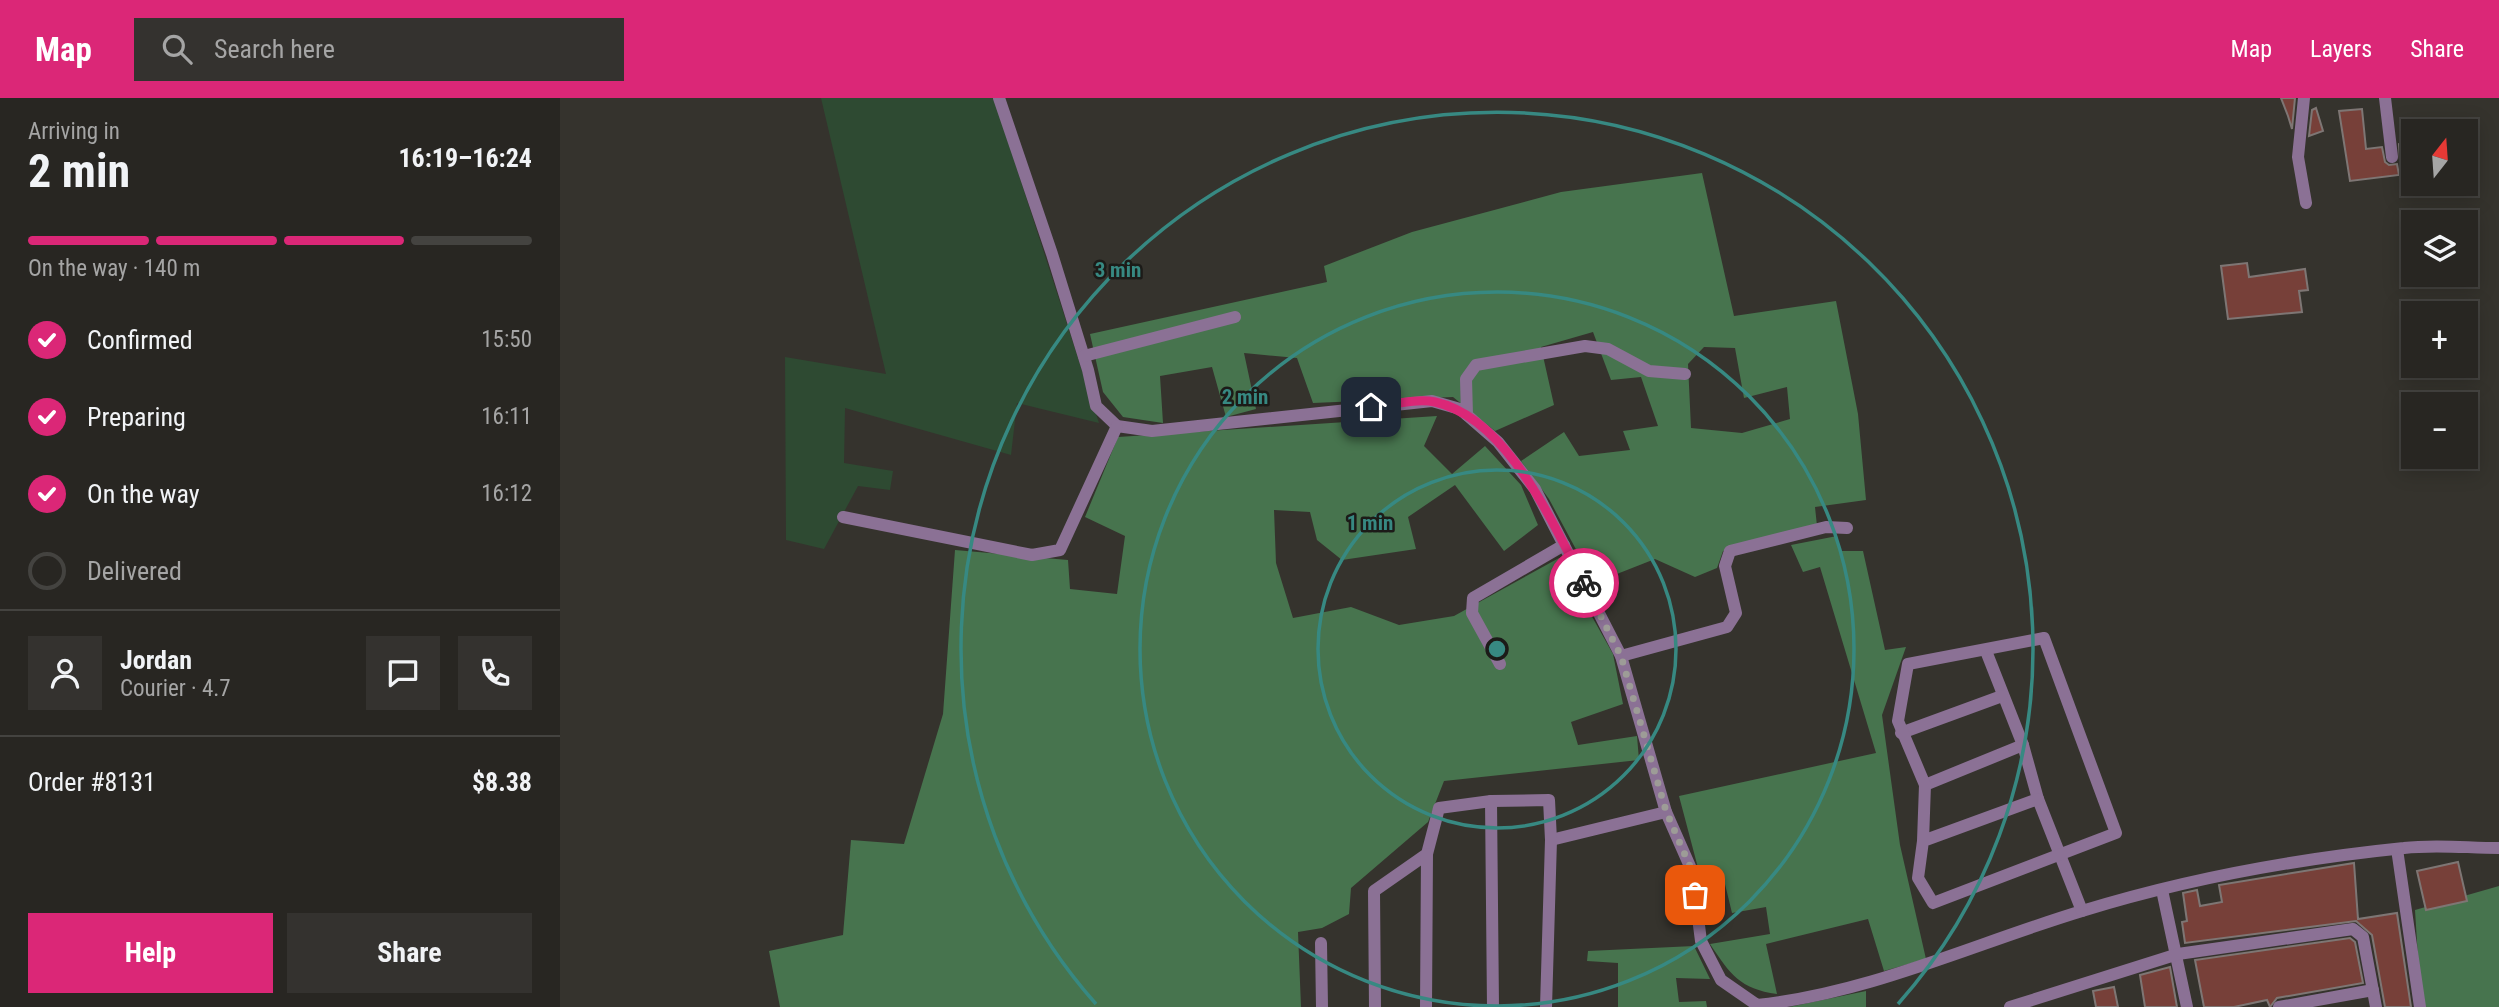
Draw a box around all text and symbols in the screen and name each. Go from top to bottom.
search box [134,18,624,81]
text: Map [35,30,92,69]
icon: search [158,30,196,68]
text: Search here [214,34,335,64]
text: Map [2231,35,2272,63]
text: Layers [2310,35,2372,63]
text: Share [2410,35,2464,63]
text: Arriving in [28,118,120,145]
north arrow [2401,119,2478,196]
map controls [2401,119,2478,469]
text: 16:19–16:24 [398,143,532,173]
text: 2 min [28,144,130,198]
button: layers [2401,210,2478,287]
text: On the way · 140 m [28,255,200,282]
text: 3 min [1095,258,1141,282]
button: + [2401,301,2478,378]
icon: check [28,321,66,359]
text: Confirmed [87,325,193,355]
text: 15:50 [481,326,532,353]
pin [1341,377,1401,437]
text: 2 min [1222,385,1268,409]
icon: home [1352,388,1390,426]
button: − [2401,392,2478,469]
icon: check [28,398,66,436]
text: Preparing [87,402,186,432]
text: 16:11 [481,403,532,430]
icon: check [28,475,66,513]
text: On the way [87,479,200,509]
text: 16:12 [481,480,532,507]
text: 1 min [1347,511,1393,535]
courier [1549,548,1619,618]
text: Delivered [87,556,182,586]
icon: bike [1565,564,1603,602]
button: person [28,636,102,710]
button: chat [366,636,440,710]
button: phone [458,636,532,710]
centre of rings [1485,637,1509,661]
text: Jordan [120,645,192,675]
text: Courier · 4.7 [120,675,231,702]
text: Order #8131 [28,767,156,797]
text: $8.38 [472,767,532,797]
pin [1665,865,1725,925]
icon: bag [1676,876,1714,914]
button: Help [28,913,273,993]
button: Share [287,913,532,993]

